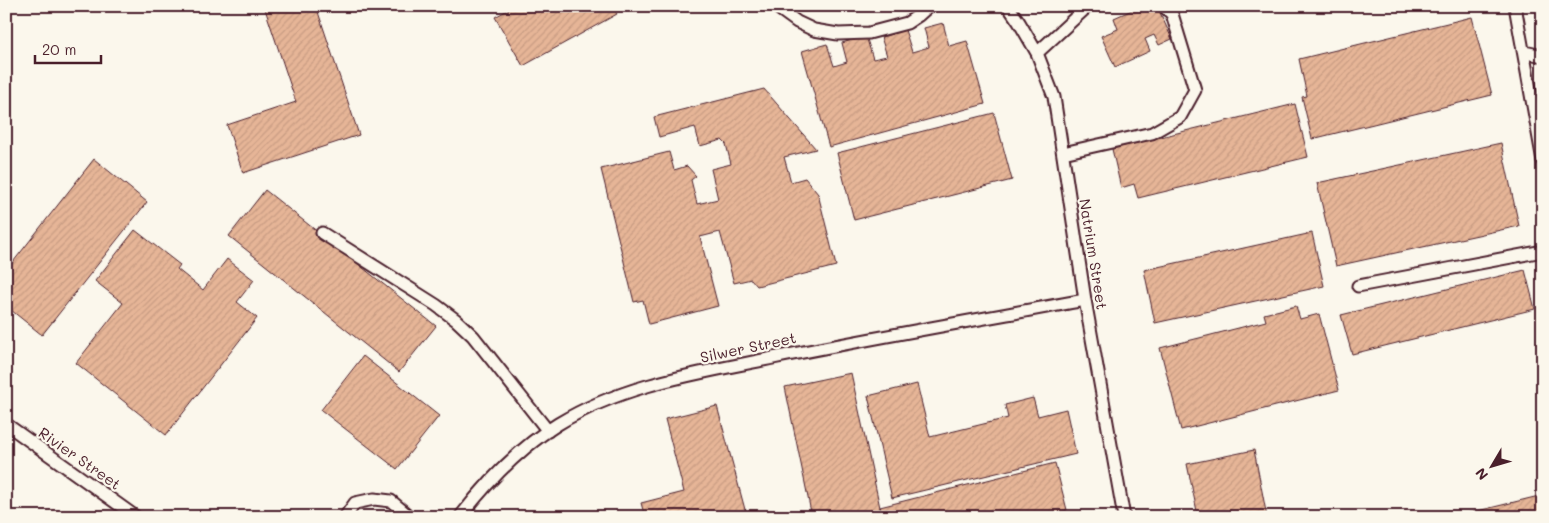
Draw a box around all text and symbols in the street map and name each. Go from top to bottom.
scale bar [35,32,101,64]
text: 20 m [42,39,76,59]
street label: Natrium Street [1075,197,1113,311]
street label: Silwer Street [698,327,798,367]
street label: Rivier Street [35,422,125,494]
north arrow [1466,440,1516,490]
text: N [1471,464,1492,484]

